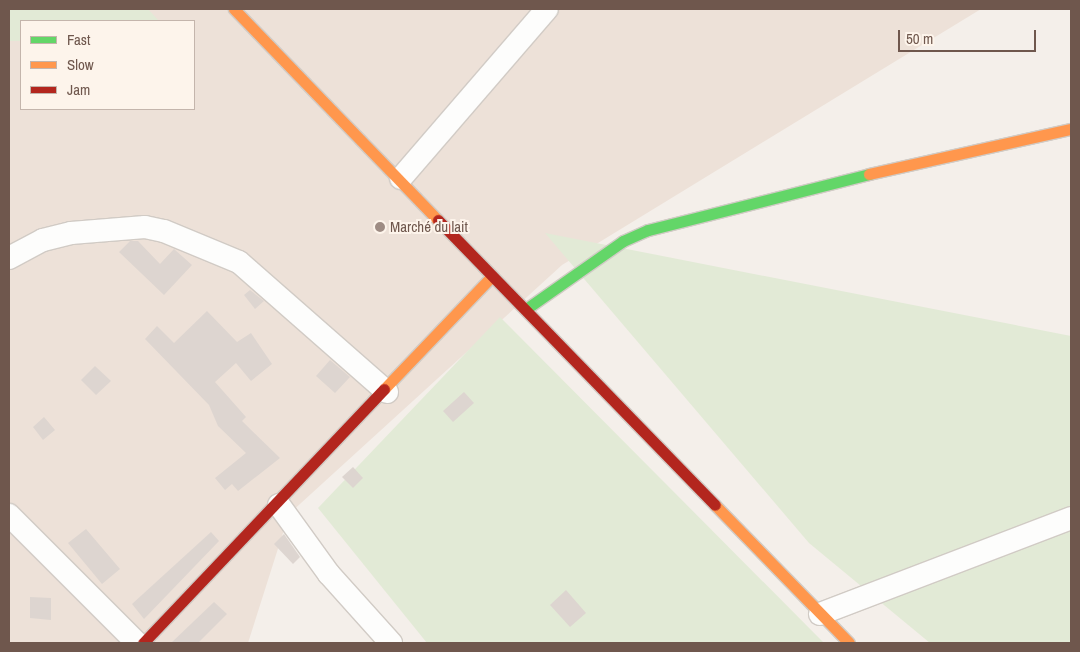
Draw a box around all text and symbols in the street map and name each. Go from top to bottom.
legend [20,20,195,110]
scale bar [900,20,1038,52]
text: 50 m [906,28,933,49]
text: Fast [67,29,90,50]
text: Slow [67,54,94,75]
text: Jam [67,79,90,100]
place label: Marché du lait [390,218,468,236]
marker: Marché du lait [374,221,386,233]

